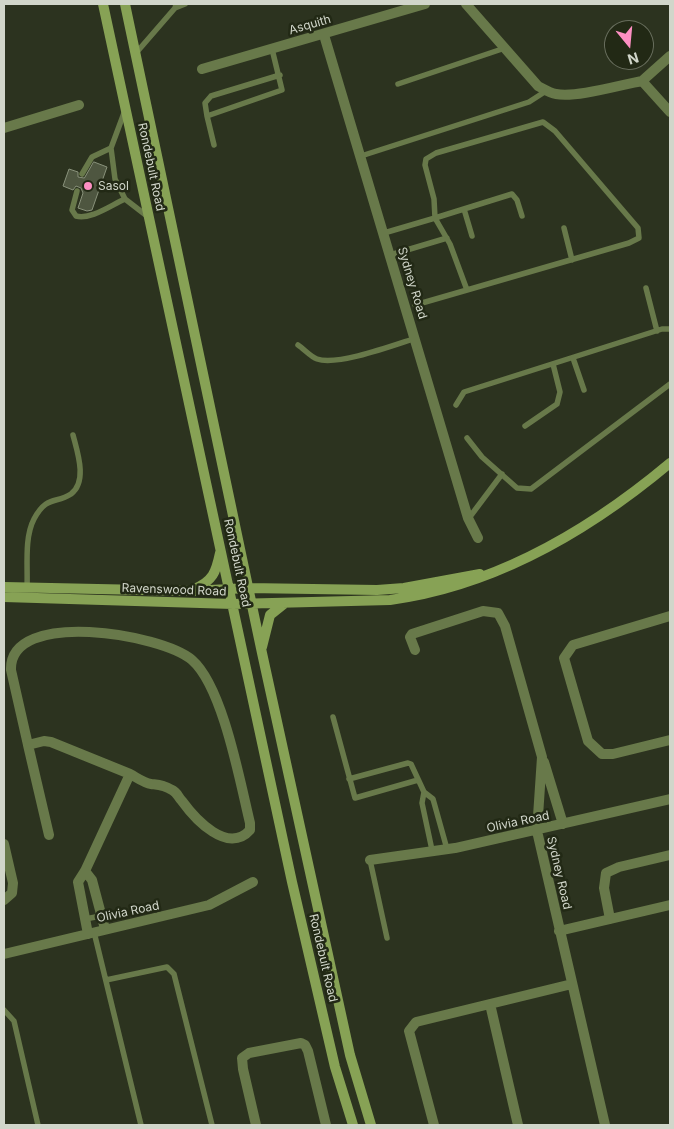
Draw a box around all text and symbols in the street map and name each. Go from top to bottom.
street label: Asquith [287,12,333,38]
north arrow [604,20,654,70]
text: N [626,49,641,69]
street label: Rondebult Road [135,122,167,212]
place label: Sasol [98,179,129,193]
marker: Sasol [82,180,94,192]
street label: Sydney Road [394,245,430,321]
street label: Rondebult Road [221,518,253,608]
street label: Ravenswood Road [121,581,227,599]
street label: Olivia Road [485,808,551,836]
street label: Sydney Road [544,835,574,911]
street label: Olivia Road [95,898,161,926]
street label: Rondebult Road [306,913,340,1003]

